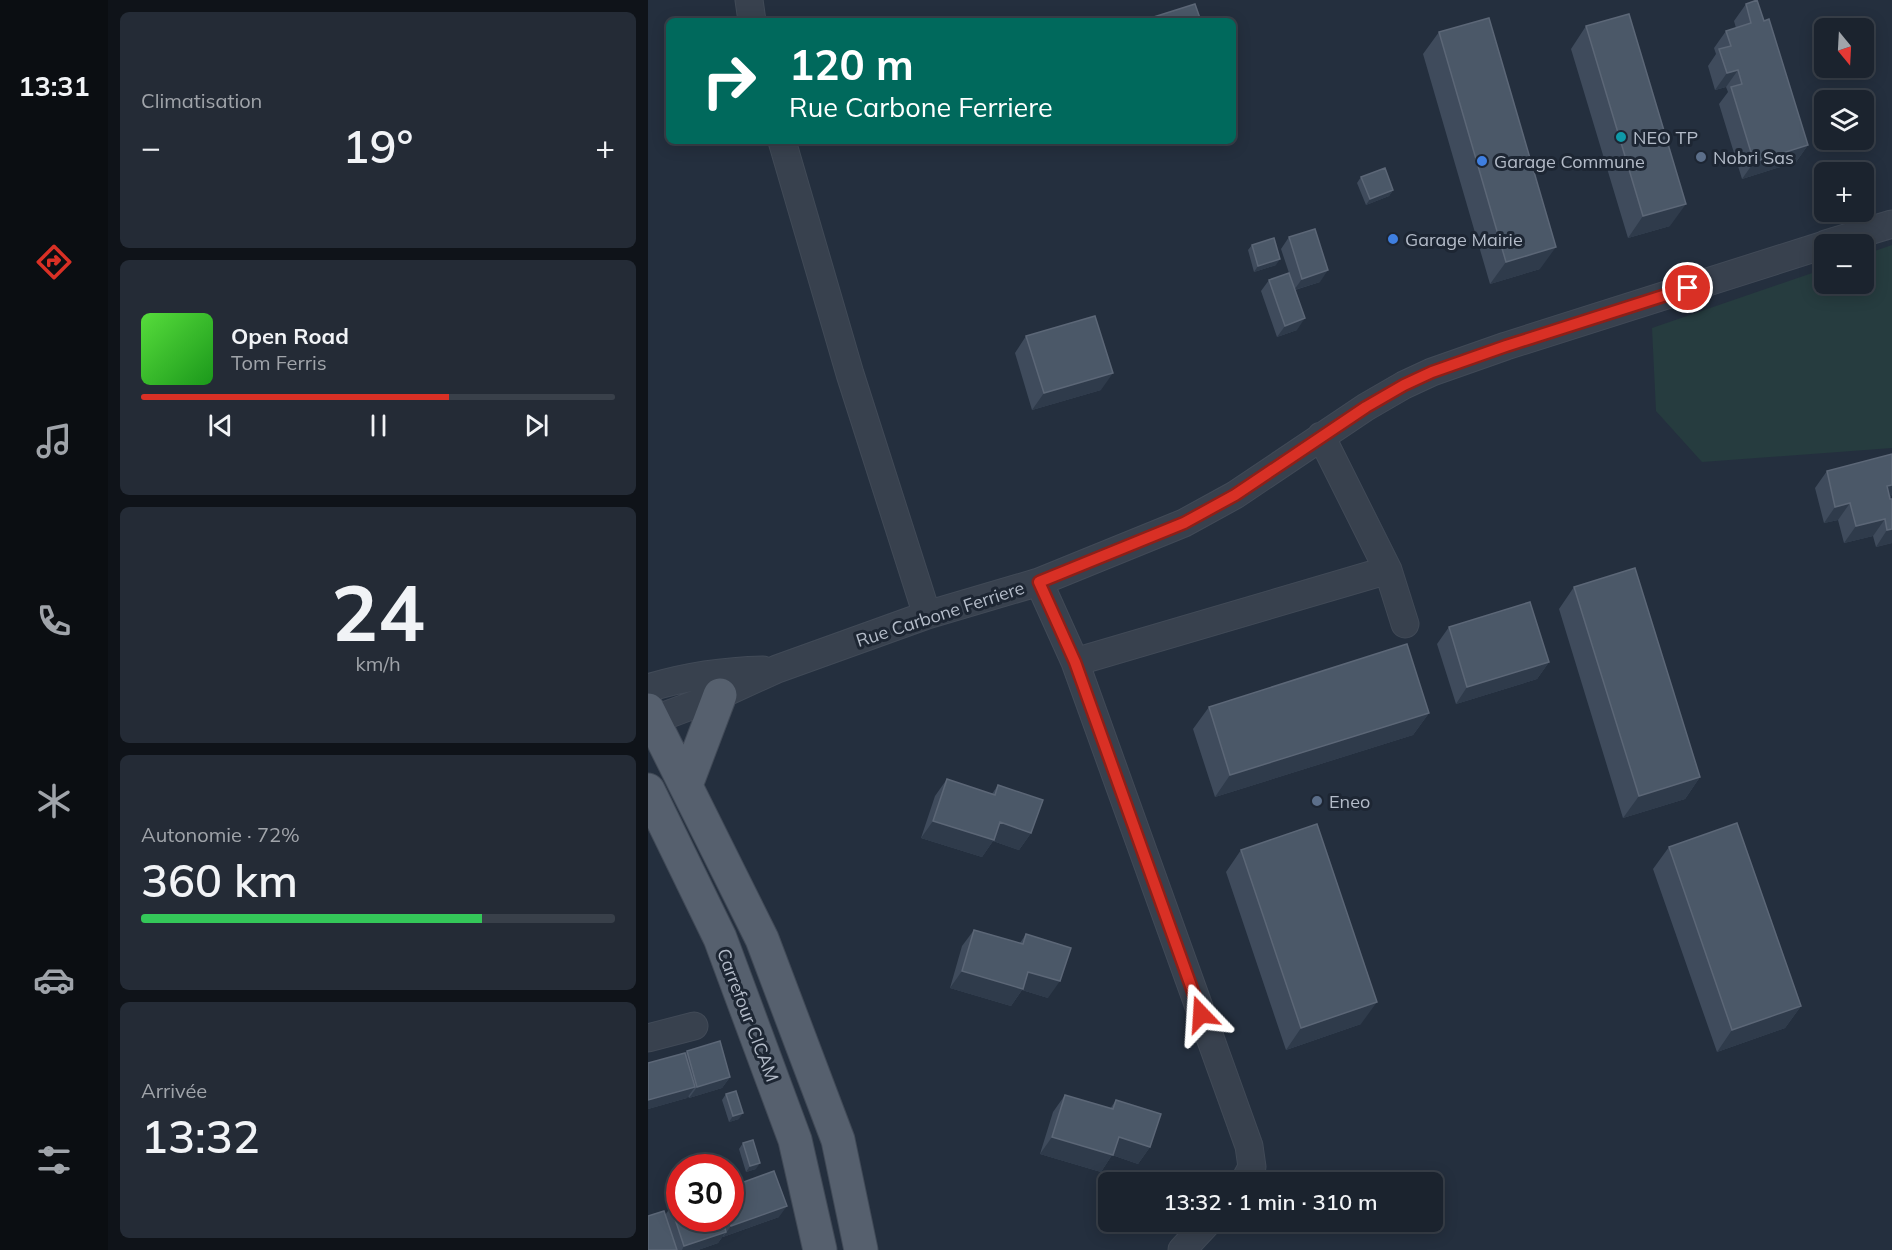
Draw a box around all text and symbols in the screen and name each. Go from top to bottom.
north arrow [1814,18,1874,78]
map controls [1814,18,1874,294]
text: 120 m [789,38,914,91]
icon: right [690,42,768,120]
text: 13:31 [18,69,90,103]
text: Climatisation [141,88,262,113]
text: Rue Carbone Ferriere [789,90,1053,124]
button: layers [1814,90,1874,150]
text: 19° [343,118,413,174]
text: − [141,126,161,167]
text: + [595,126,615,167]
place label: NEO TP [1633,126,1698,149]
marker: NEO TP [1614,130,1628,144]
place label: Nobri Sas [1713,146,1794,169]
place label: Garage Commune [1494,150,1645,173]
marker: Nobri Sas [1694,150,1708,164]
marker: Garage Commune [1475,154,1489,168]
button: + [1814,162,1874,222]
place label: Garage Mairie [1405,228,1523,251]
marker: Garage Mairie [1386,232,1400,246]
button: − [1814,234,1874,294]
icon: directions [33,241,75,283]
pin [1662,262,1713,313]
icon: arrive [1671,271,1704,304]
text: Open Road [231,322,349,350]
text: Tom Ferris [231,350,327,375]
icon: previous [204,409,237,442]
icon: pause [362,409,395,442]
icon: next [520,409,553,442]
icon: music [33,420,75,462]
text: 24 [331,563,425,661]
street label: Rue Carbone Ferriere [853,576,1027,652]
icon: phone [33,600,75,642]
text: km/h [355,651,401,676]
icon: climate [33,780,75,822]
place label: Eneo [1329,790,1370,813]
marker: Eneo [1310,794,1324,808]
text: Autonomie · 72% [141,822,300,847]
text: 360 km [141,852,298,908]
street label: Carrefour CICAM [712,945,784,1085]
icon: car [33,959,75,1001]
position arrow [1169,982,1233,1046]
text: Arrivée [141,1078,207,1103]
text: 13:32 [141,1108,260,1164]
icon: filters [33,1139,75,1181]
speed limit sign: 30 [666,1154,744,1232]
text: 13:32 · 1 min · 310 m [1163,1188,1378,1216]

